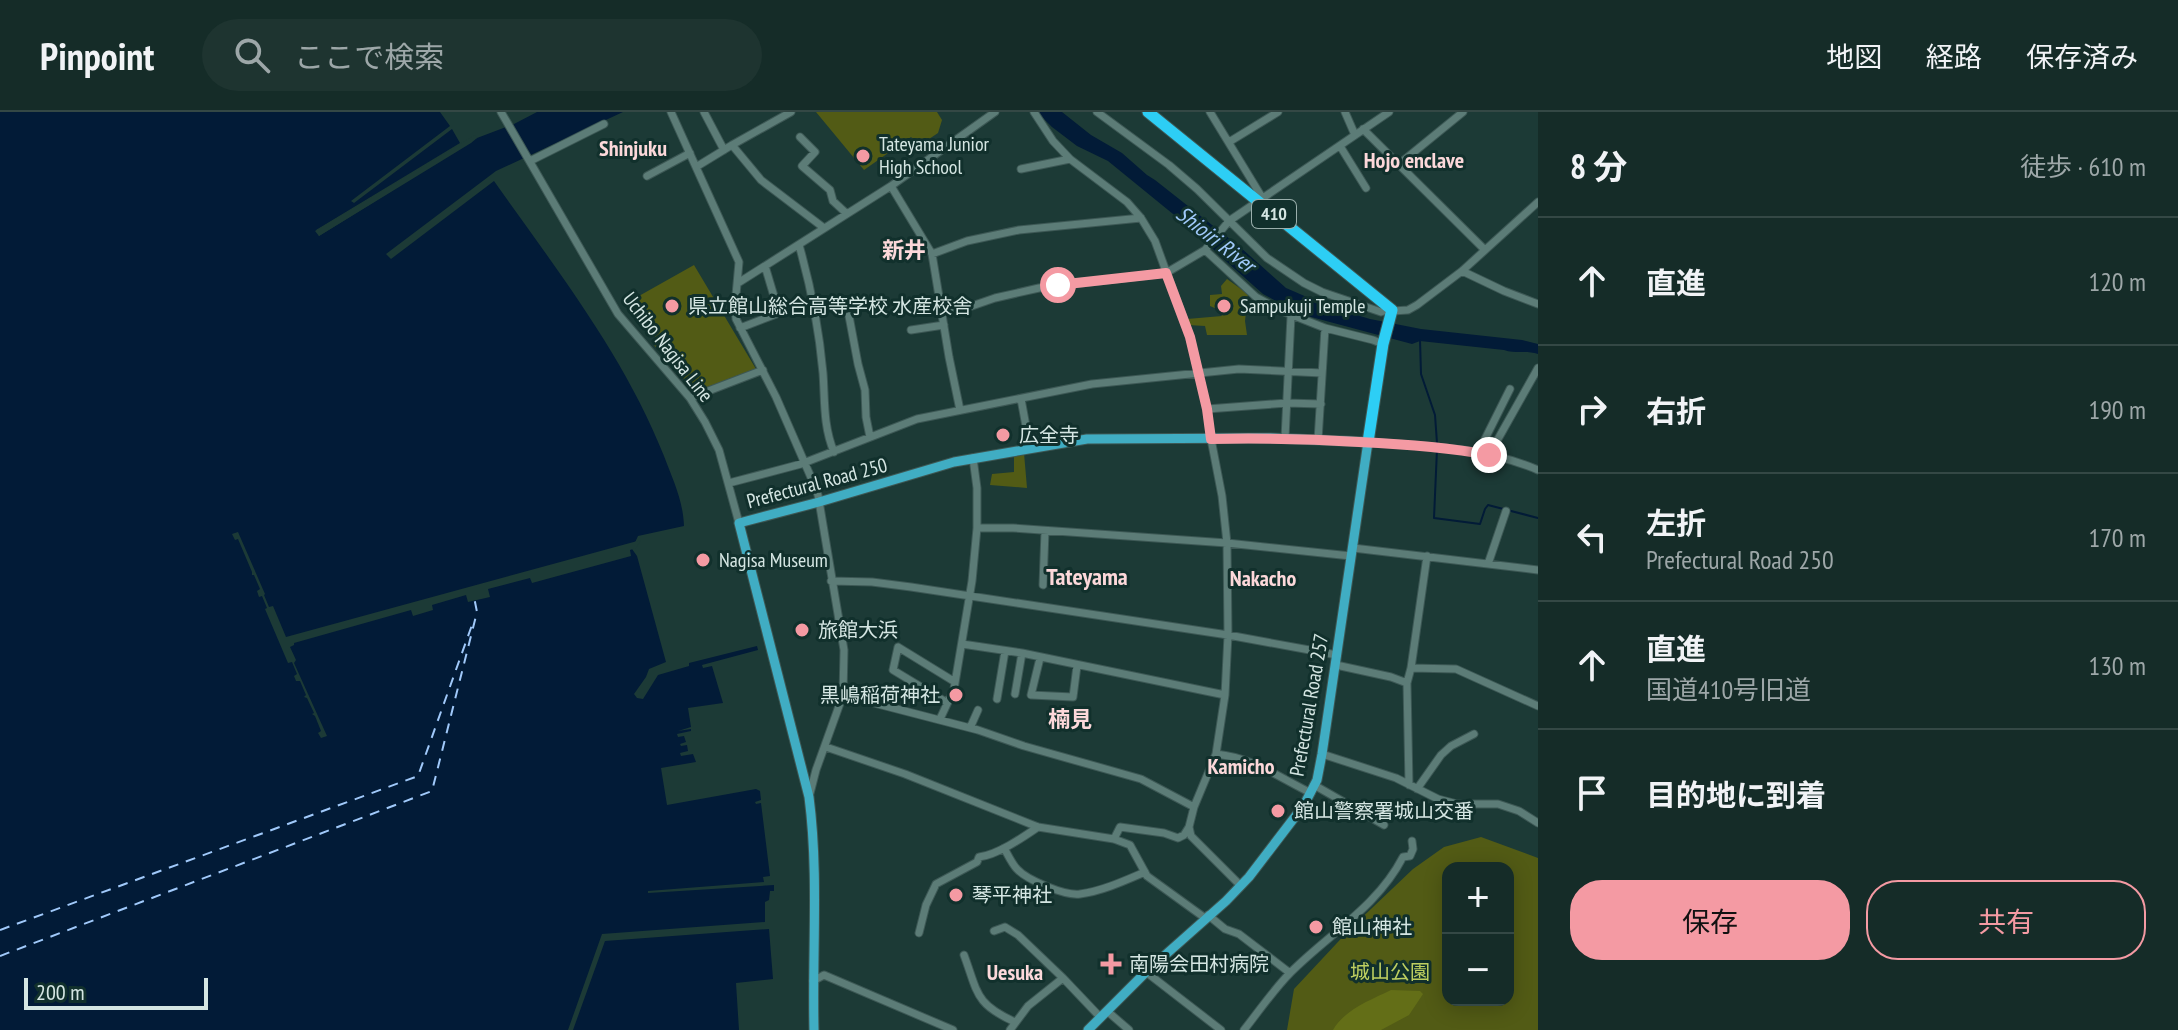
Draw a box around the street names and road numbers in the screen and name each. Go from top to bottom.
road number: 410 [1252,200,1296,228]
street label: Uchibo Nagisa Line [617,287,719,407]
street label: Prefectural Road 250 [744,452,890,514]
street label: Prefectural Road 257 [1284,632,1334,778]

